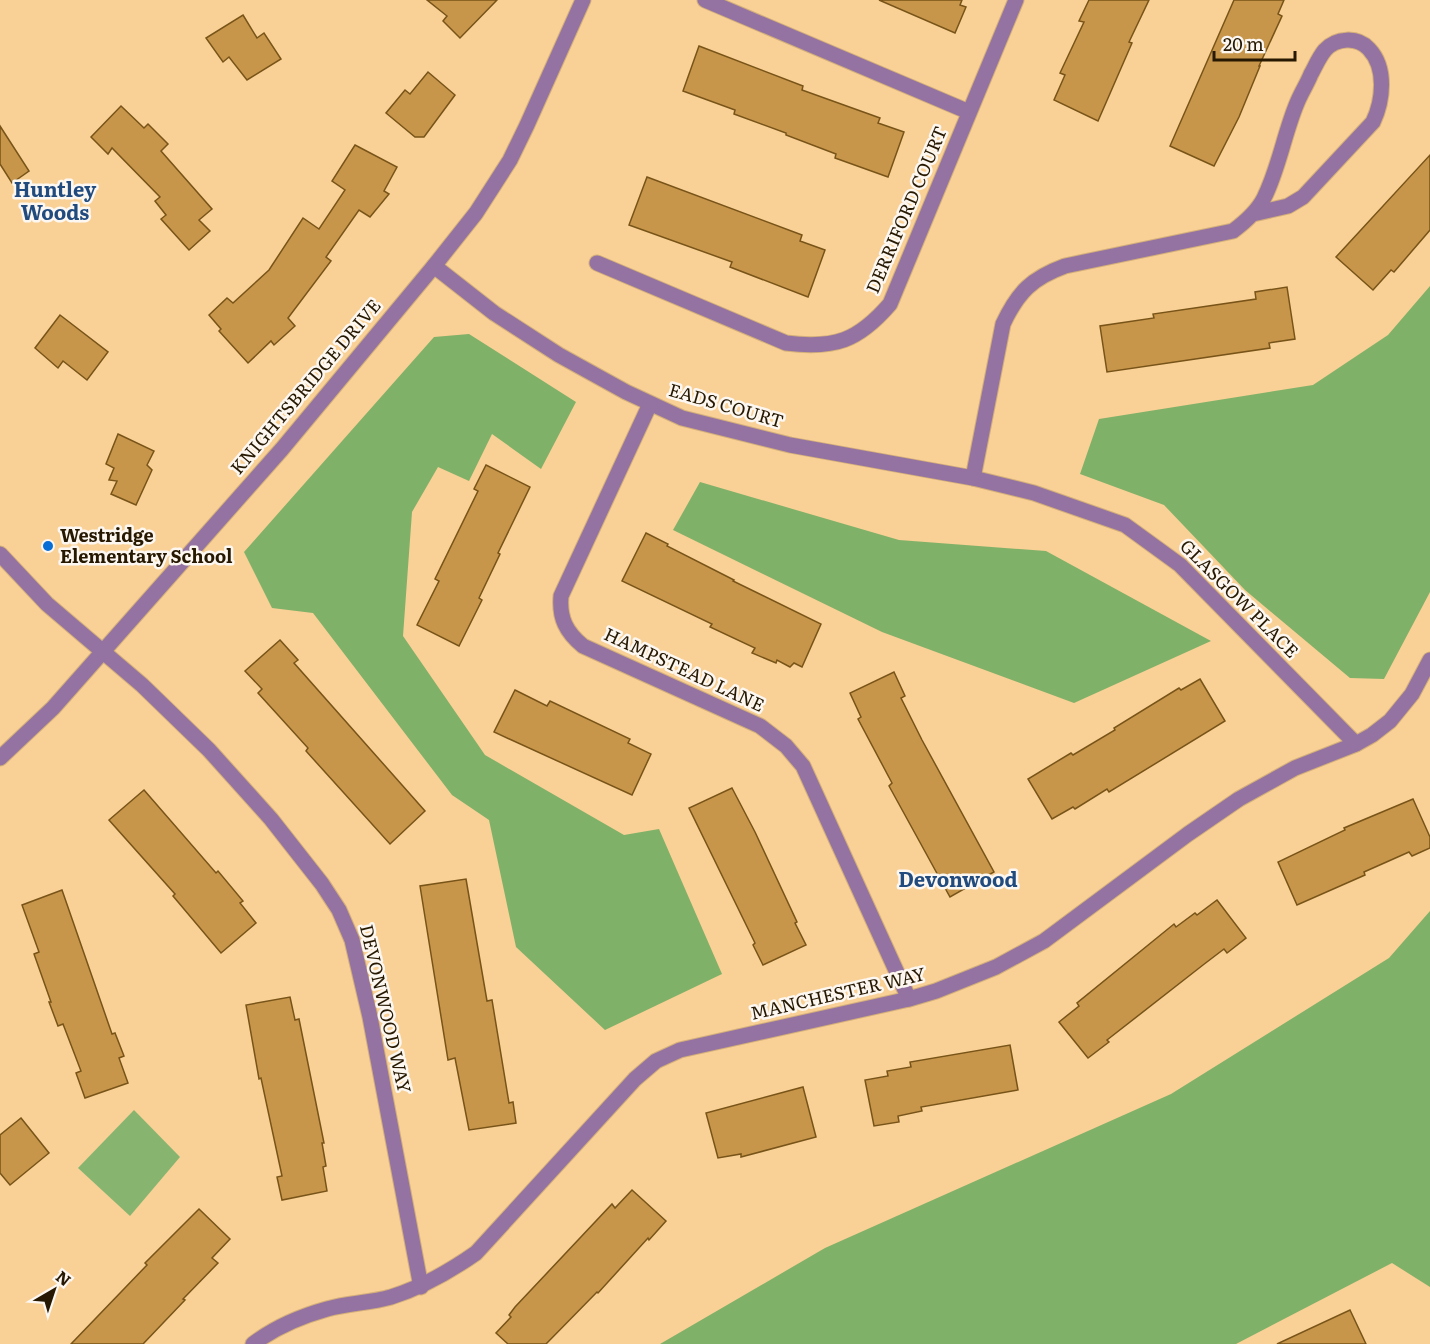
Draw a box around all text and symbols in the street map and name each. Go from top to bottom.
scale bar [1214,24,1295,62]
text: 20 m [1223,30,1264,57]
street label: DERRIFORD COURT [858,122,953,297]
district label: Huntley Woods [14,173,97,226]
street label: KNIGHTSBRIDGE DRIVE [223,292,387,480]
street label: EADS COURT [666,375,787,434]
place label: Westridge Elementary School [60,521,233,569]
street label: GLASGOW PLACE [1175,532,1306,663]
marker: Westridge Elementary School [41,539,55,553]
street label: HAMPSTEAD LANE [600,620,769,718]
district label: Devonwood [898,863,1018,893]
street label: DEVONWOOD WAY [354,922,419,1096]
street label: MANCHESTER WAY [747,959,928,1026]
north arrow [24,1260,84,1320]
text: N [51,1264,77,1291]

